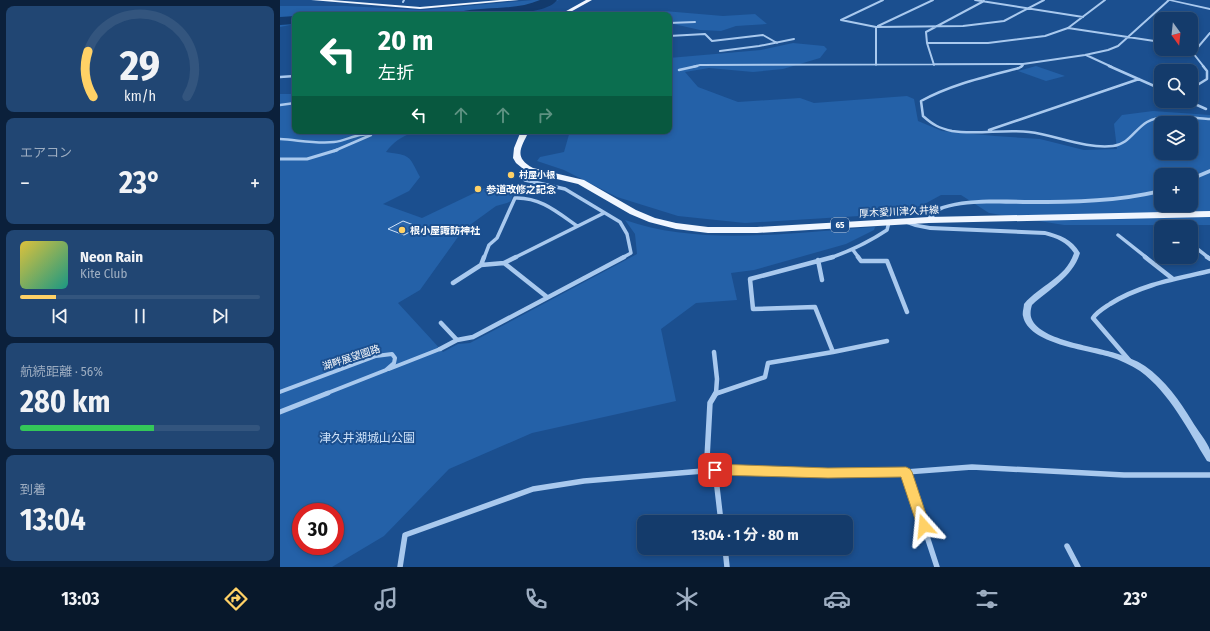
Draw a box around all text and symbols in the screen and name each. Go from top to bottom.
north arrow [1154,12,1198,56]
map controls [1154,12,1198,264]
text: 20 m [378,24,433,57]
icon: left [312,28,364,80]
text: 29 [119,41,160,91]
text: 左折 [378,62,414,84]
button: search [1154,64,1198,108]
text: km/h [124,88,156,105]
icon: left [408,104,430,126]
icon: ahead [450,104,472,126]
icon: ahead [492,104,514,126]
icon: right [534,104,556,126]
button: layers [1154,116,1198,160]
text: エアコン [20,145,72,160]
text: 23° [119,165,161,201]
button: + [1154,168,1198,212]
place label: 村屋小根 [519,169,556,180]
text: − [20,170,30,197]
text: + [250,170,260,197]
marker: 村屋小根 [506,170,516,180]
marker: 参道改修之記念 [473,184,483,194]
place label: 参道改修之記念 [486,184,556,196]
street label: 厚木愛川津久井線 [859,204,939,220]
road number: 65 [831,218,849,232]
button: − [1154,220,1198,264]
marker: 根小屋諏訪神社 [397,225,407,235]
place label: 根小屋諏訪神社 [410,225,481,237]
text: Neon Rain [80,248,143,266]
text: Kite Club [80,266,127,281]
icon: previous [49,305,71,327]
icon: pause [129,305,151,327]
icon: next [209,305,231,327]
street label: 湖畔展望園路 [321,343,382,373]
text: 航続距離 · 56% [20,364,103,379]
text: 280 km [20,384,111,420]
park label: 津久井湖城山公園 [319,431,415,445]
pin [698,453,732,487]
icon: arrive [704,459,726,481]
text: 到着 [20,482,46,497]
text: 13:04 [20,502,86,538]
speed limit sign: 30 [292,503,344,555]
position arrow [903,505,945,547]
text: 13:04 · 1 分 · 80 m [691,526,799,544]
icon: directions [222,585,250,613]
icon: music [372,585,400,613]
icon: phone [522,585,550,613]
icon: climate [673,585,701,613]
icon: car [823,585,851,613]
icon: filters [973,585,1001,613]
text: 13:03 [61,588,100,610]
text: 23° [1124,588,1149,610]

